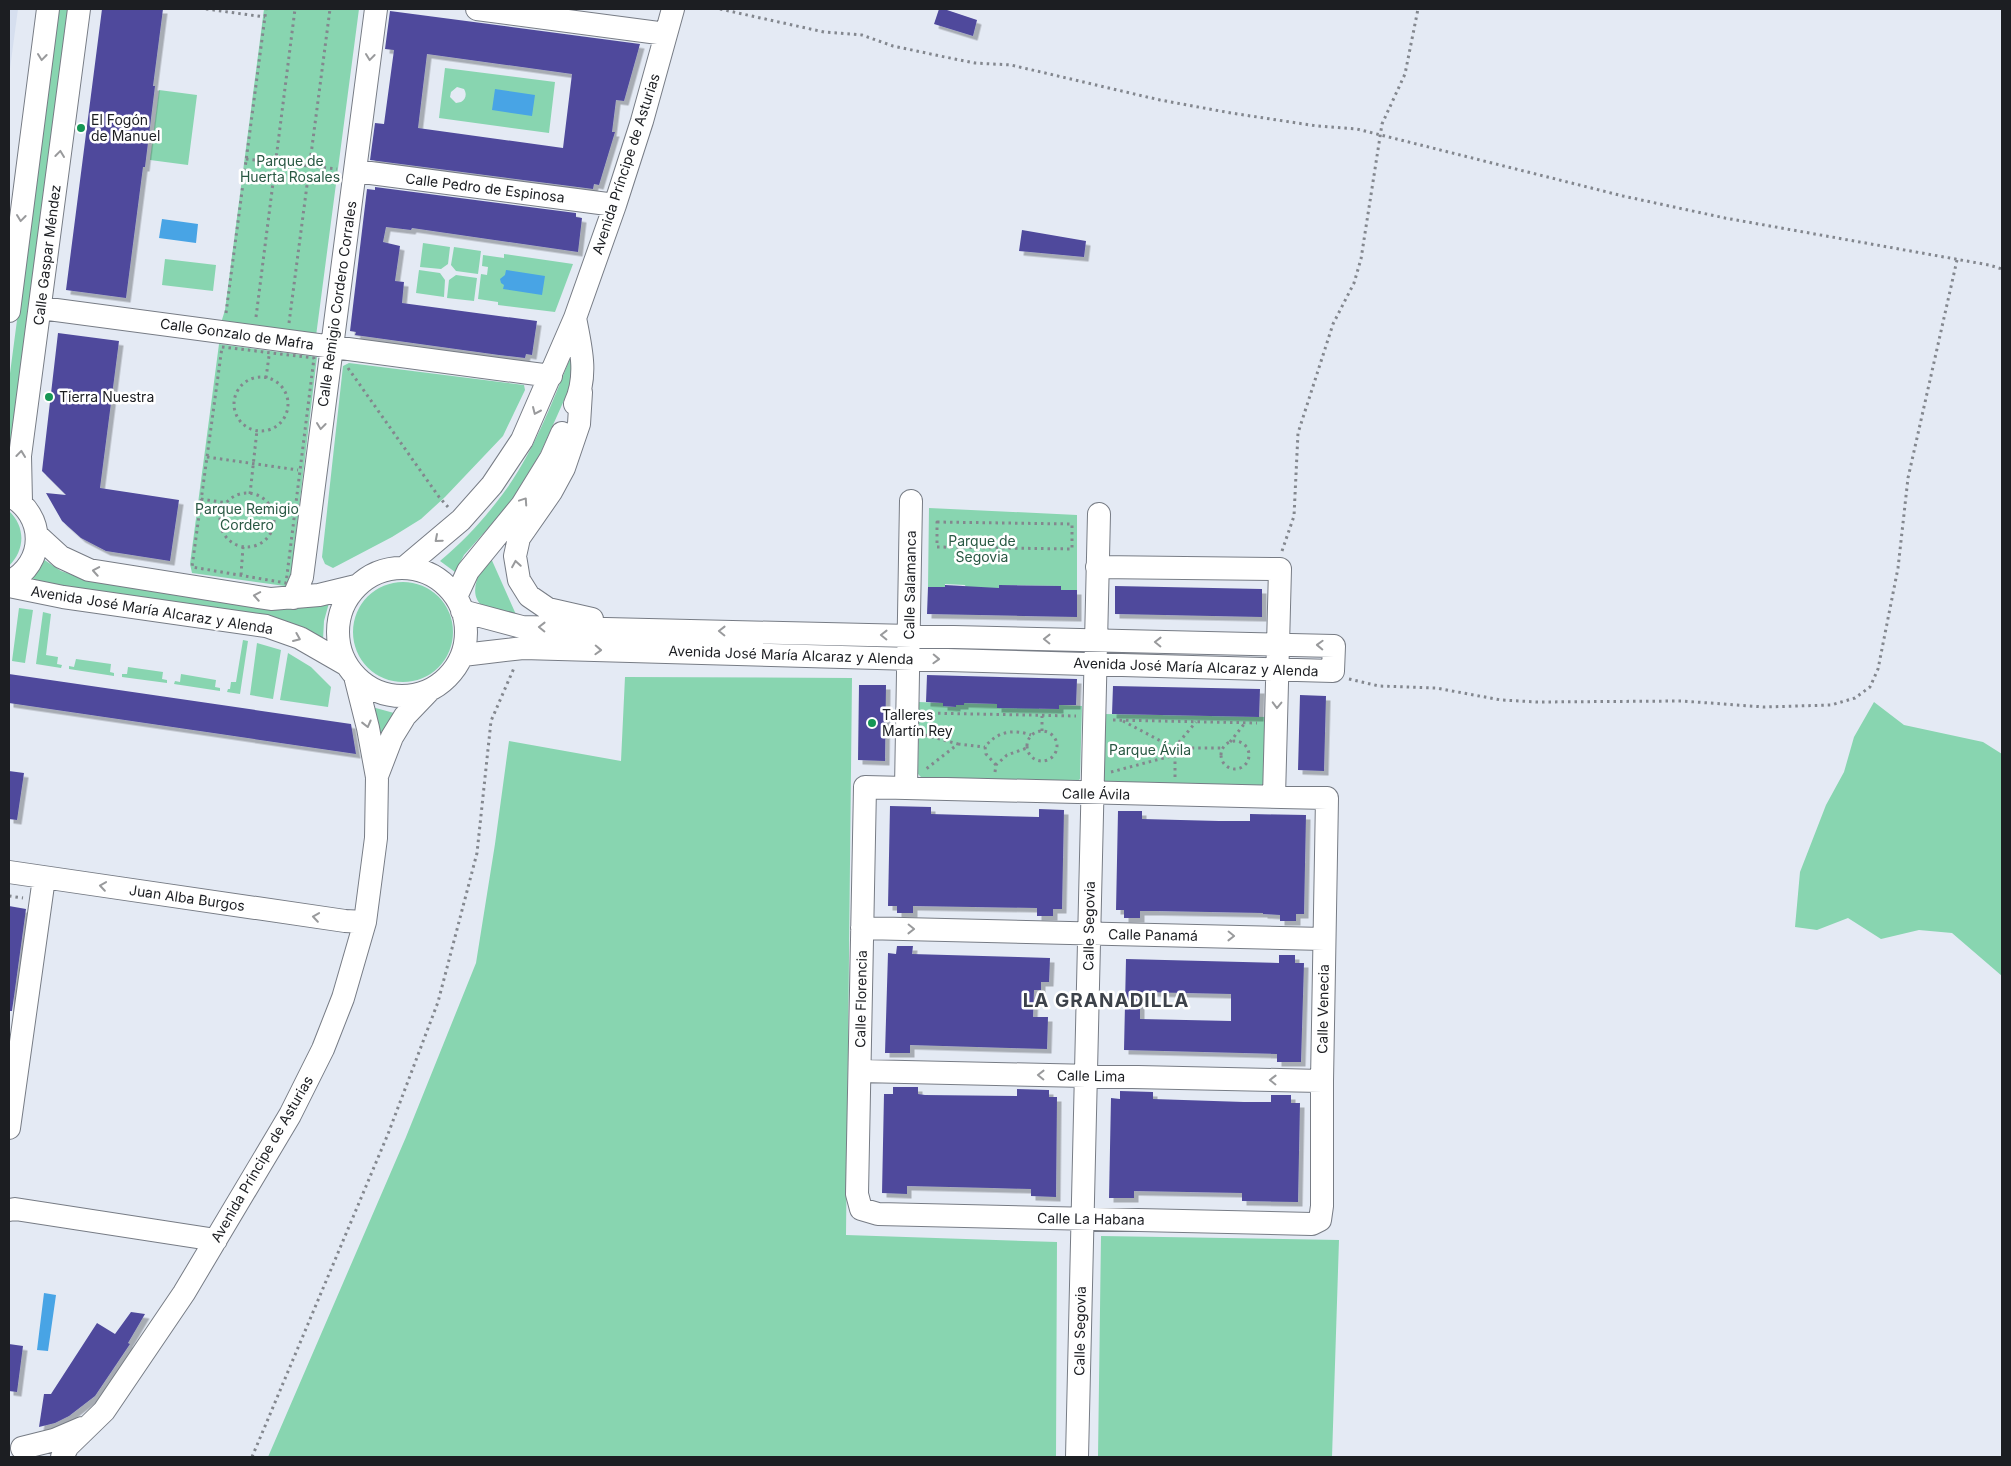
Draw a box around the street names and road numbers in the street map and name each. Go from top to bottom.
street label: Avenida Príncipe de Asturias [588,71,663,257]
street label: Calle Pedro de Espinosa [404,169,566,206]
street label: Calle Gaspar Méndez [29,184,64,326]
street label: Calle Remigio Cordero Corrales [314,200,359,408]
street label: Calle Gonzalo de Mafra [159,314,315,353]
street label: Calle Salamanca [900,530,919,640]
street label: Avenida José María Alcaraz y Alenda [30,582,274,637]
street label: Avenida José María Alcaraz y Alenda [668,642,914,667]
street label: Avenida José María Alcaraz y Alenda [1073,654,1319,679]
street label: Calle Ávila [1062,784,1130,803]
street label: Juan Alba Burgos [128,881,246,914]
street label: Calle Segovia [1079,881,1098,971]
street label: Calle Panamá [1108,925,1198,944]
street label: Calle Florencia [851,950,870,1048]
street label: Calle Venecia [1313,964,1332,1054]
street label: Calle Lima [1057,1066,1125,1085]
street label: Avenida Príncipe de Asturias [207,1072,316,1245]
street label: Calle La Habana [1037,1209,1145,1228]
street label: Calle Segovia [1070,1286,1089,1376]

